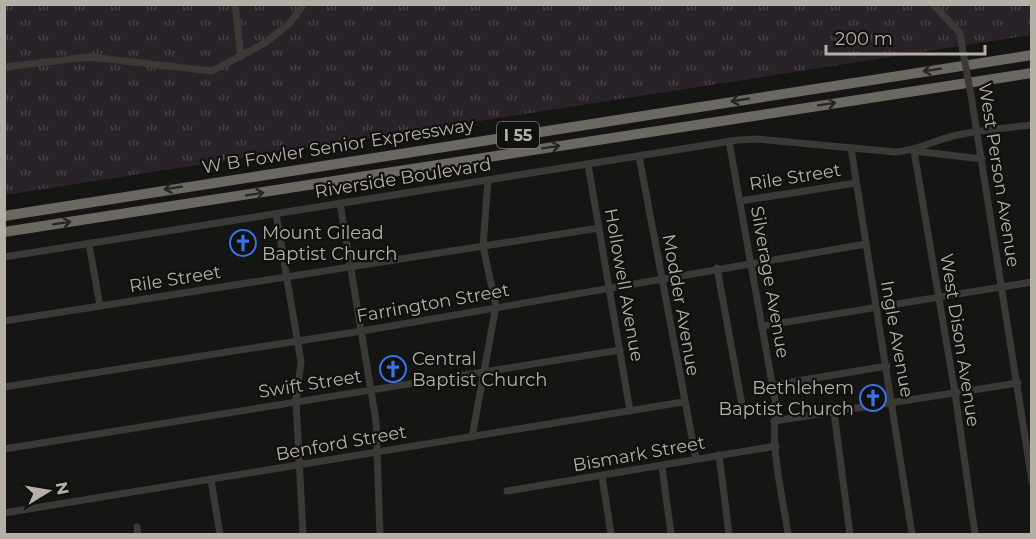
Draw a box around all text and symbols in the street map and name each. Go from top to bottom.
scale bar [826,18,985,56]
text: 200 m [835,28,893,50]
one-way arrow [923,65,943,76]
street label: West Person Avenue [974,81,1024,269]
one-way arrow [730,95,750,106]
one-way arrow [817,98,836,109]
street label: W B Fowler Senior Expressway [200,114,476,178]
road number: I 55 [497,122,539,148]
one-way arrow [541,141,561,152]
street label: Riverside Boulevard [313,153,493,203]
street label: Rile Street [747,159,843,195]
one-way arrow [164,183,184,194]
one-way arrow [245,188,264,199]
street label: Silverage Avenue [746,204,794,360]
street label: Hollowell Avenue [600,207,648,364]
one-way arrow [52,217,72,228]
place label: Mount Gilead Baptist Church [262,222,398,265]
church icon: Mount Gilead Baptist Church [228,228,258,258]
street label: Modder Avenue [658,232,704,378]
street label: West Dison Avenue [935,252,985,428]
street label: Rile Street [127,261,223,297]
street label: Farrington Street [355,279,511,327]
street label: Ingle Avenue [876,279,918,399]
place label: Central Baptist Church [412,348,548,391]
church icon: Central Baptist Church [378,354,408,384]
street label: Swift Street [257,365,363,403]
place label: Bethlehem Baptist Church [718,377,854,420]
church icon: Bethlehem Baptist Church [858,383,888,413]
street label: Benford Street [274,421,408,465]
street label: Bismark Street [571,432,707,476]
north arrow [18,461,78,521]
text: N [52,480,73,496]

